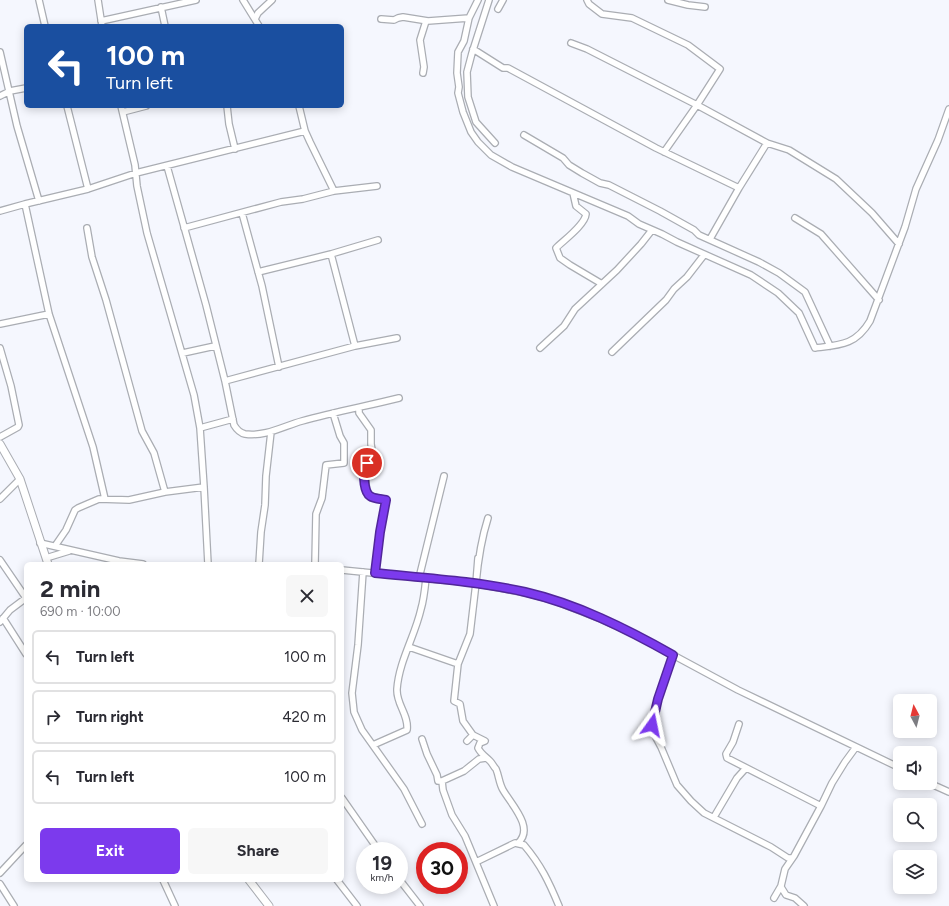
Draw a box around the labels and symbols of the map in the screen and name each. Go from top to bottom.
pin [350,446,384,480]
north arrow [893,694,937,738]
position arrow [631,704,673,746]
speed limit sign: 30 [416,842,468,894]

